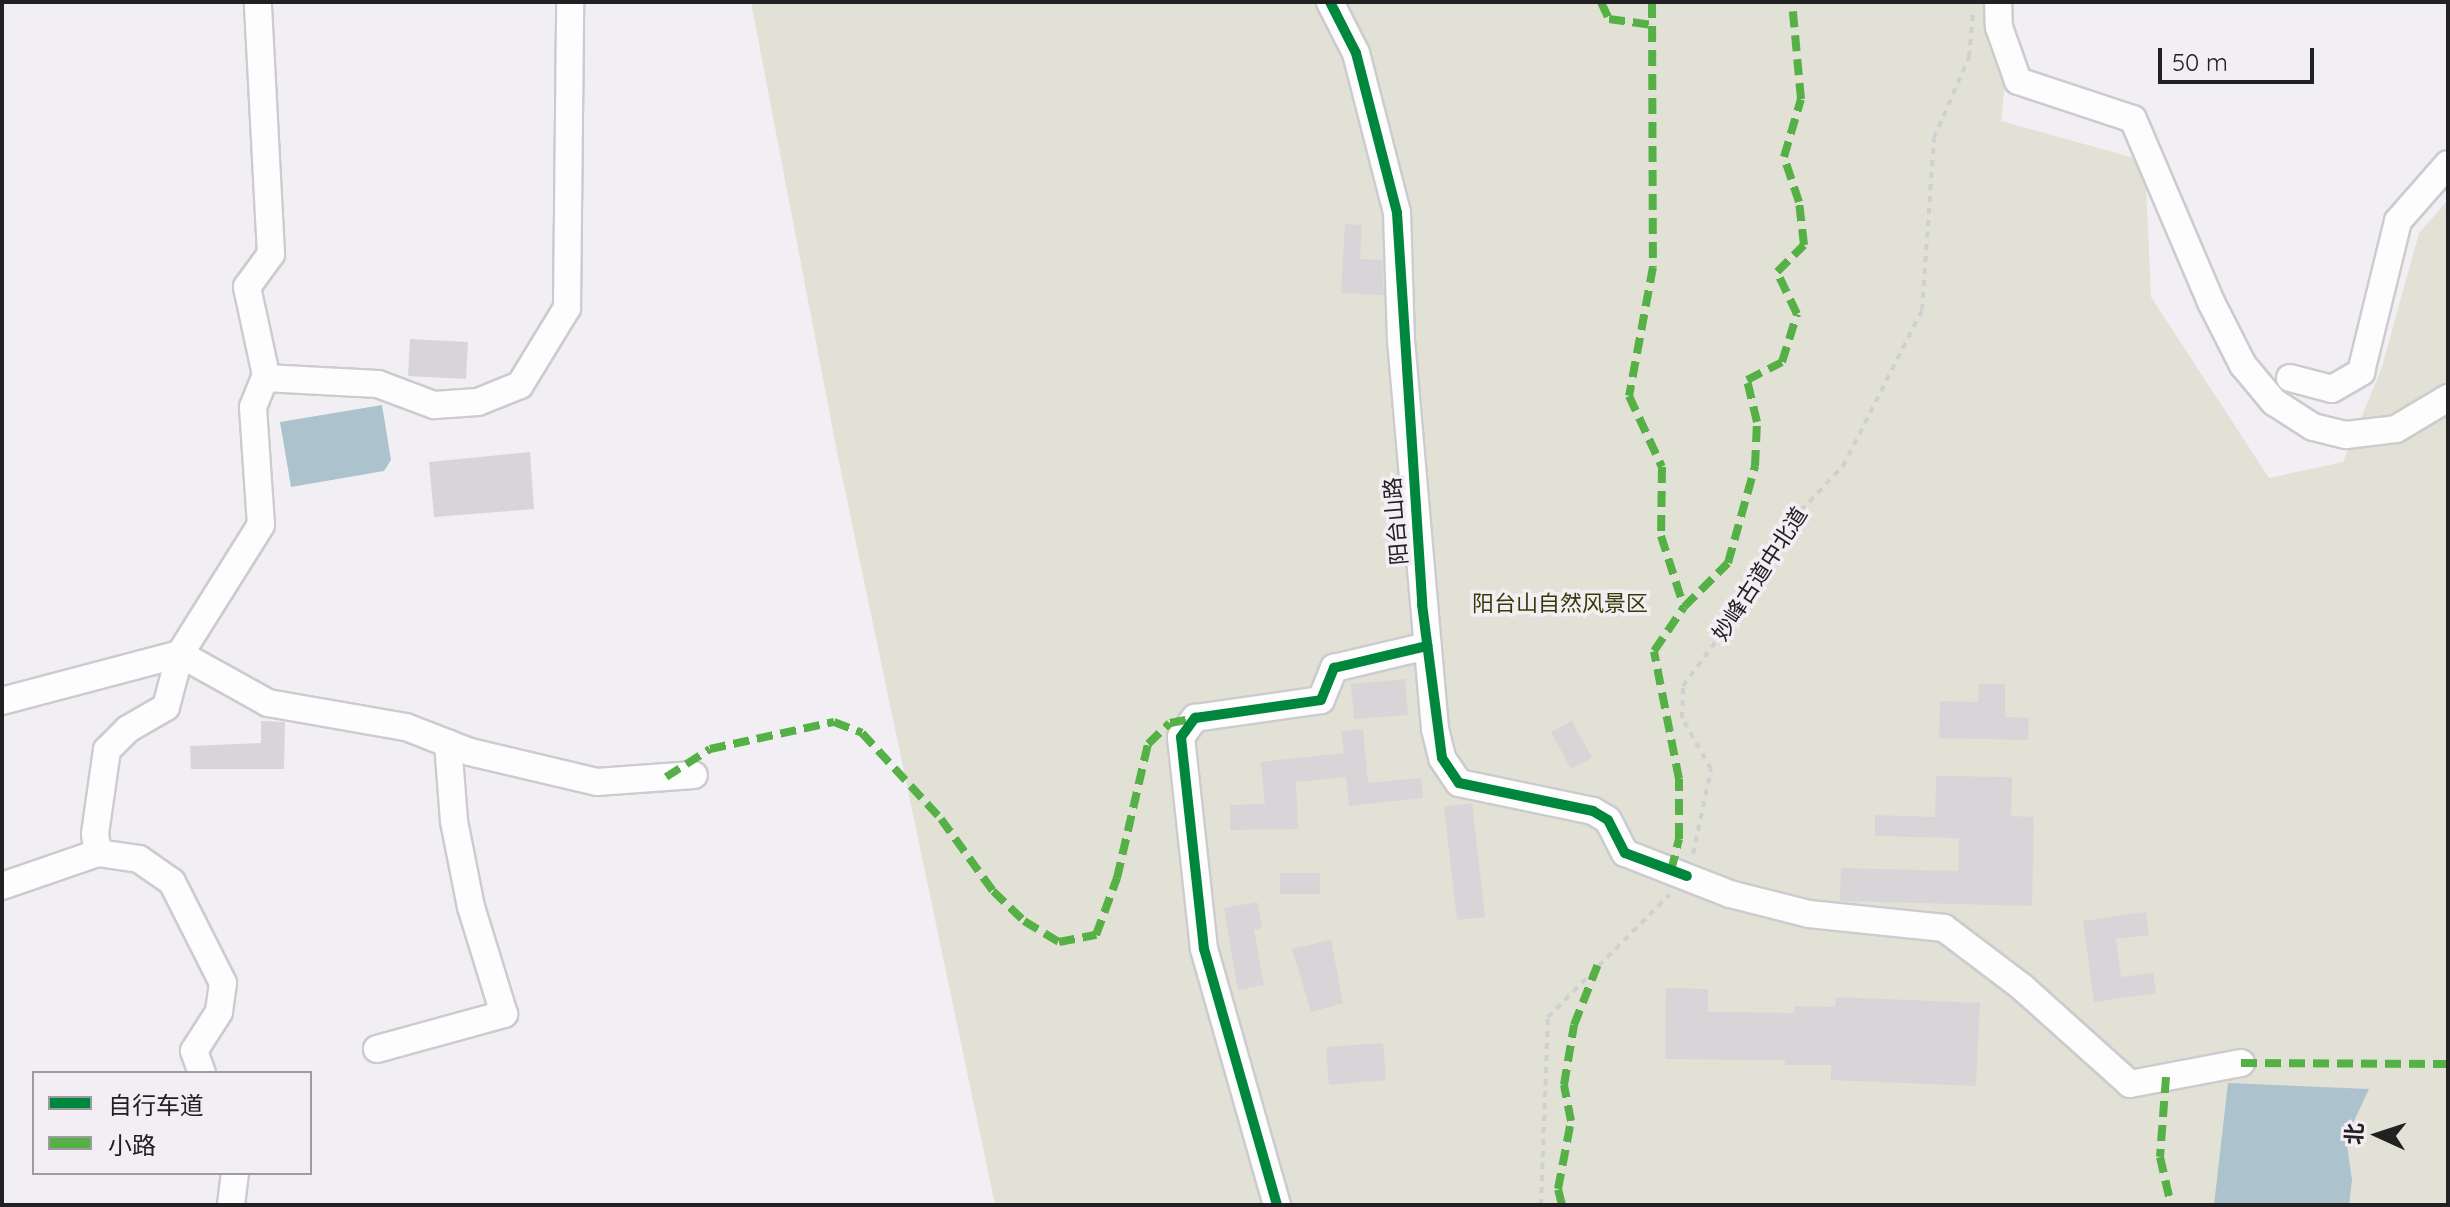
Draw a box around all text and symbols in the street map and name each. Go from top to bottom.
scale bar [2162,32,2318,82]
text: 50 m [2172,47,2228,77]
street label: 阳台山路 [1379,476,1413,566]
street label: 妙峰古道中北道 [1707,502,1813,646]
park label: 阳台山自然风景区 [1472,591,1648,617]
legend [32,1071,312,1175]
text: 自行车道 [108,1090,204,1120]
north arrow [2338,1095,2418,1175]
text: 北 [2339,1122,2369,1145]
text: 小路 [108,1130,156,1160]

